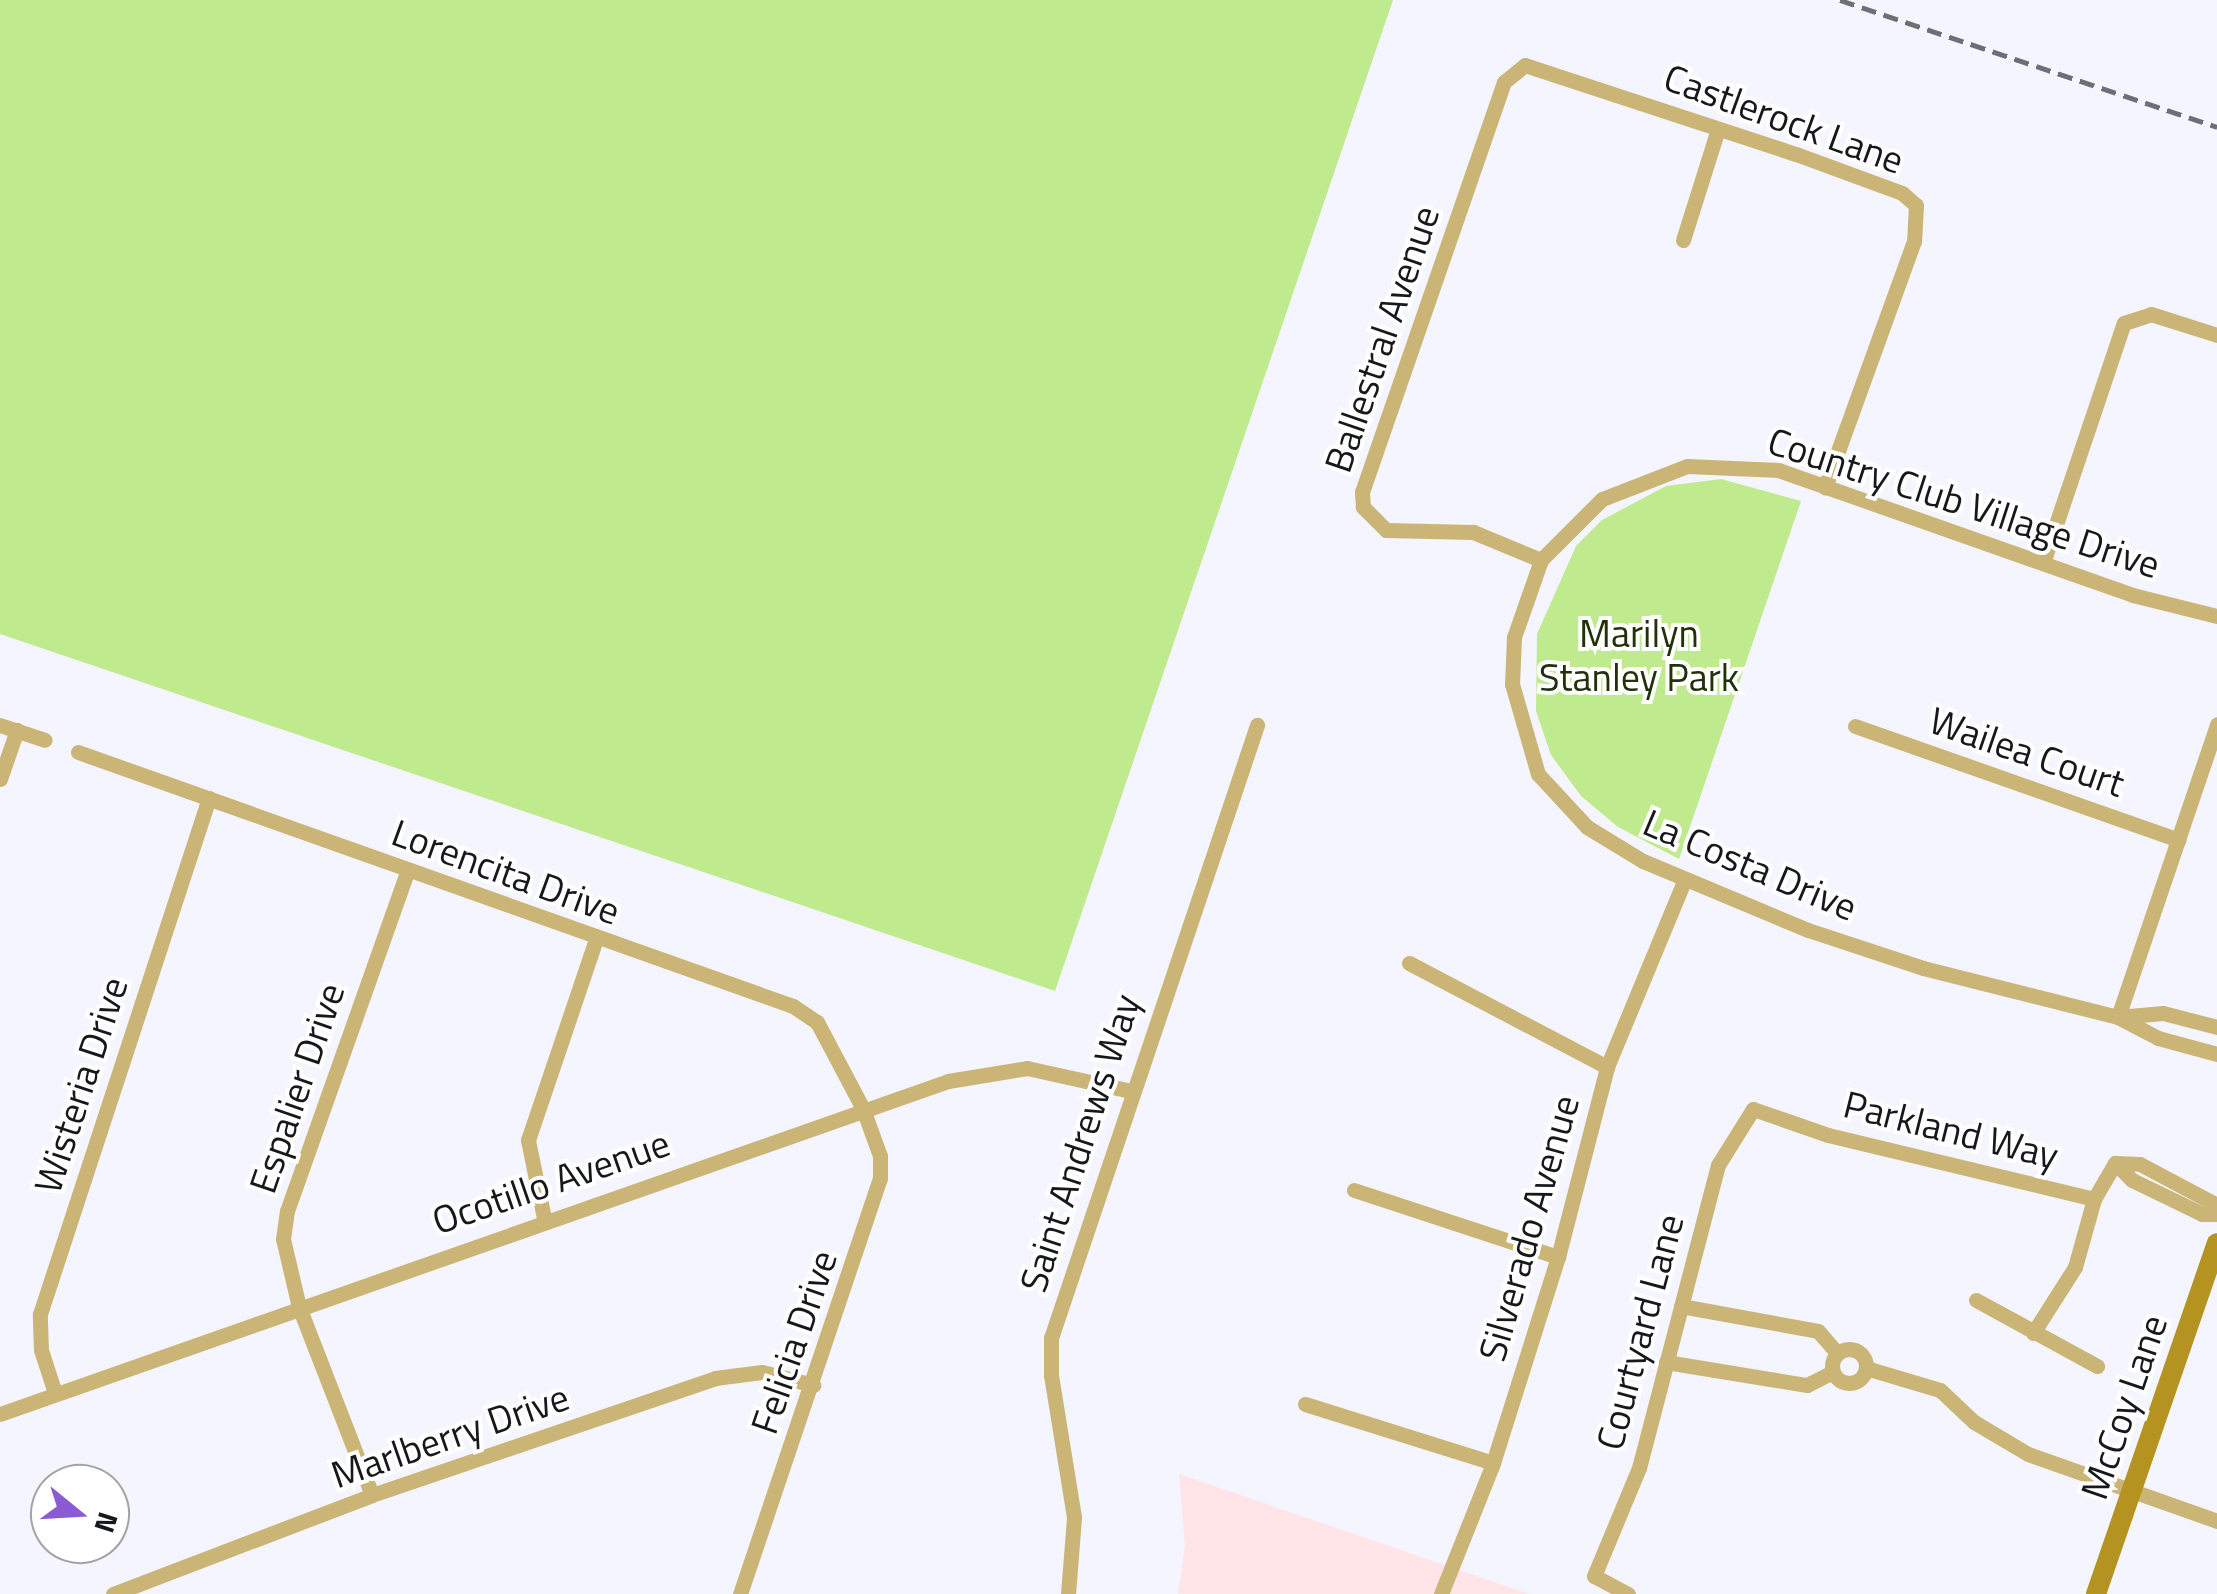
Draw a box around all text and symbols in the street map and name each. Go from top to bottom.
street label: Castlerock Lane [1658,55,1910,183]
street label: Ballestral Avenue [1315,200,1449,478]
street label: Country Club Village Drive [1762,418,2166,588]
park label: Marilyn Stanley Park [1539,611,1739,700]
street label: Wailea Court [1924,697,2130,807]
street label: La Costa Drive [1636,800,1864,930]
street label: Lorencita Drive [386,810,626,934]
street label: Wisteria Drive [25,971,137,1199]
street label: Espalier Drive [240,977,354,1199]
street label: Saint Andrews Way [1010,989,1150,1297]
street label: Parkland Way [1839,1081,2063,1179]
street label: Silverado Avenue [1469,1090,1589,1366]
street label: Ocotillo Avenue [426,1120,676,1244]
street label: Courtyard Lane [1587,1209,1693,1455]
street label: Felicia Drive [741,1244,847,1440]
street label: McCoy Lane [2071,1309,2177,1505]
street label: Marlberry Drive [325,1374,575,1498]
north arrow [30,1464,130,1564]
text: N [84,1507,131,1539]

